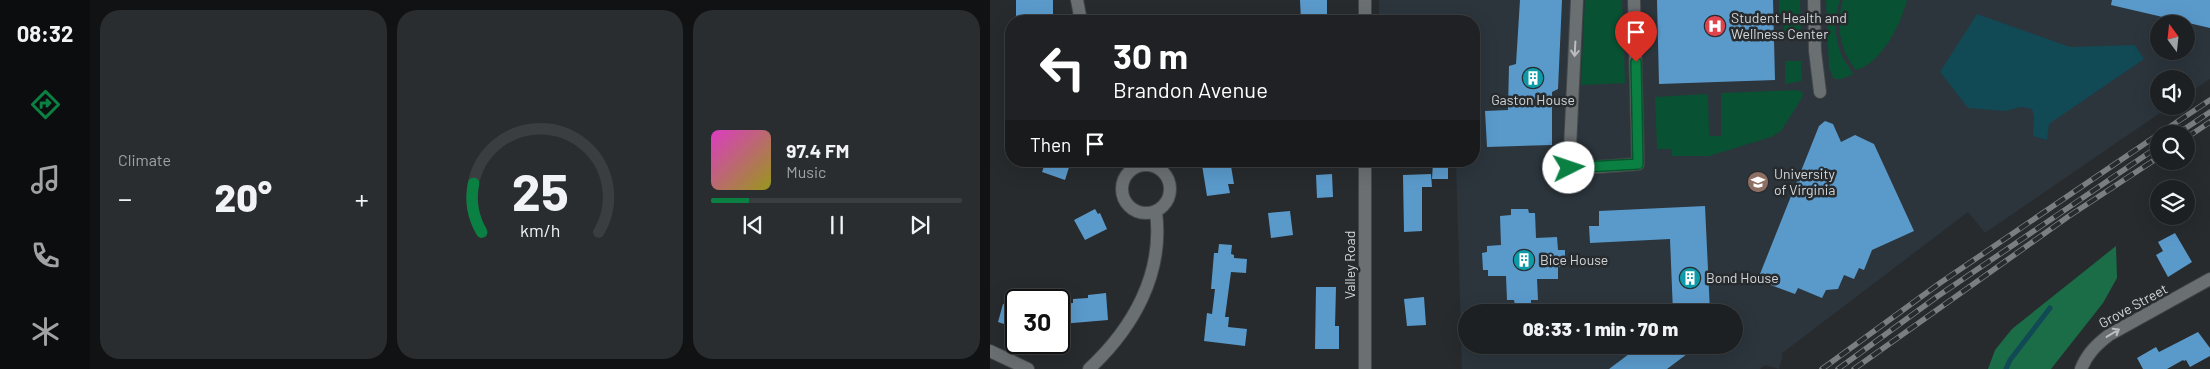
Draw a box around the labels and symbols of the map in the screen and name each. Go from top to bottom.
place label: Student Health and Wellness Center [1731,9,1847,42]
pin [1615,11,1657,62]
hospital icon: Student Health and Wellness Center [1703,14,1727,38]
north arrow [2150,15,2195,60]
one-way arrow [1570,40,1579,56]
building icon: Gaston House [1521,66,1545,90]
place label: Gaston House [1491,91,1575,108]
position arrow [1542,141,1594,193]
place label: University of Virginia [1774,165,1836,198]
school or university icon: University of Virginia [1746,170,1770,194]
street label: Valley Road [1341,231,1358,299]
building icon: Bice House [1512,248,1536,272]
place label: Bice House [1540,251,1608,268]
building icon: Bond House [1678,266,1702,290]
place label: Bond House [1706,269,1779,286]
street label: Grove Street [2095,280,2170,331]
speed limit sign: 30 [1005,289,1070,354]
one-way arrow [2105,328,2119,338]

